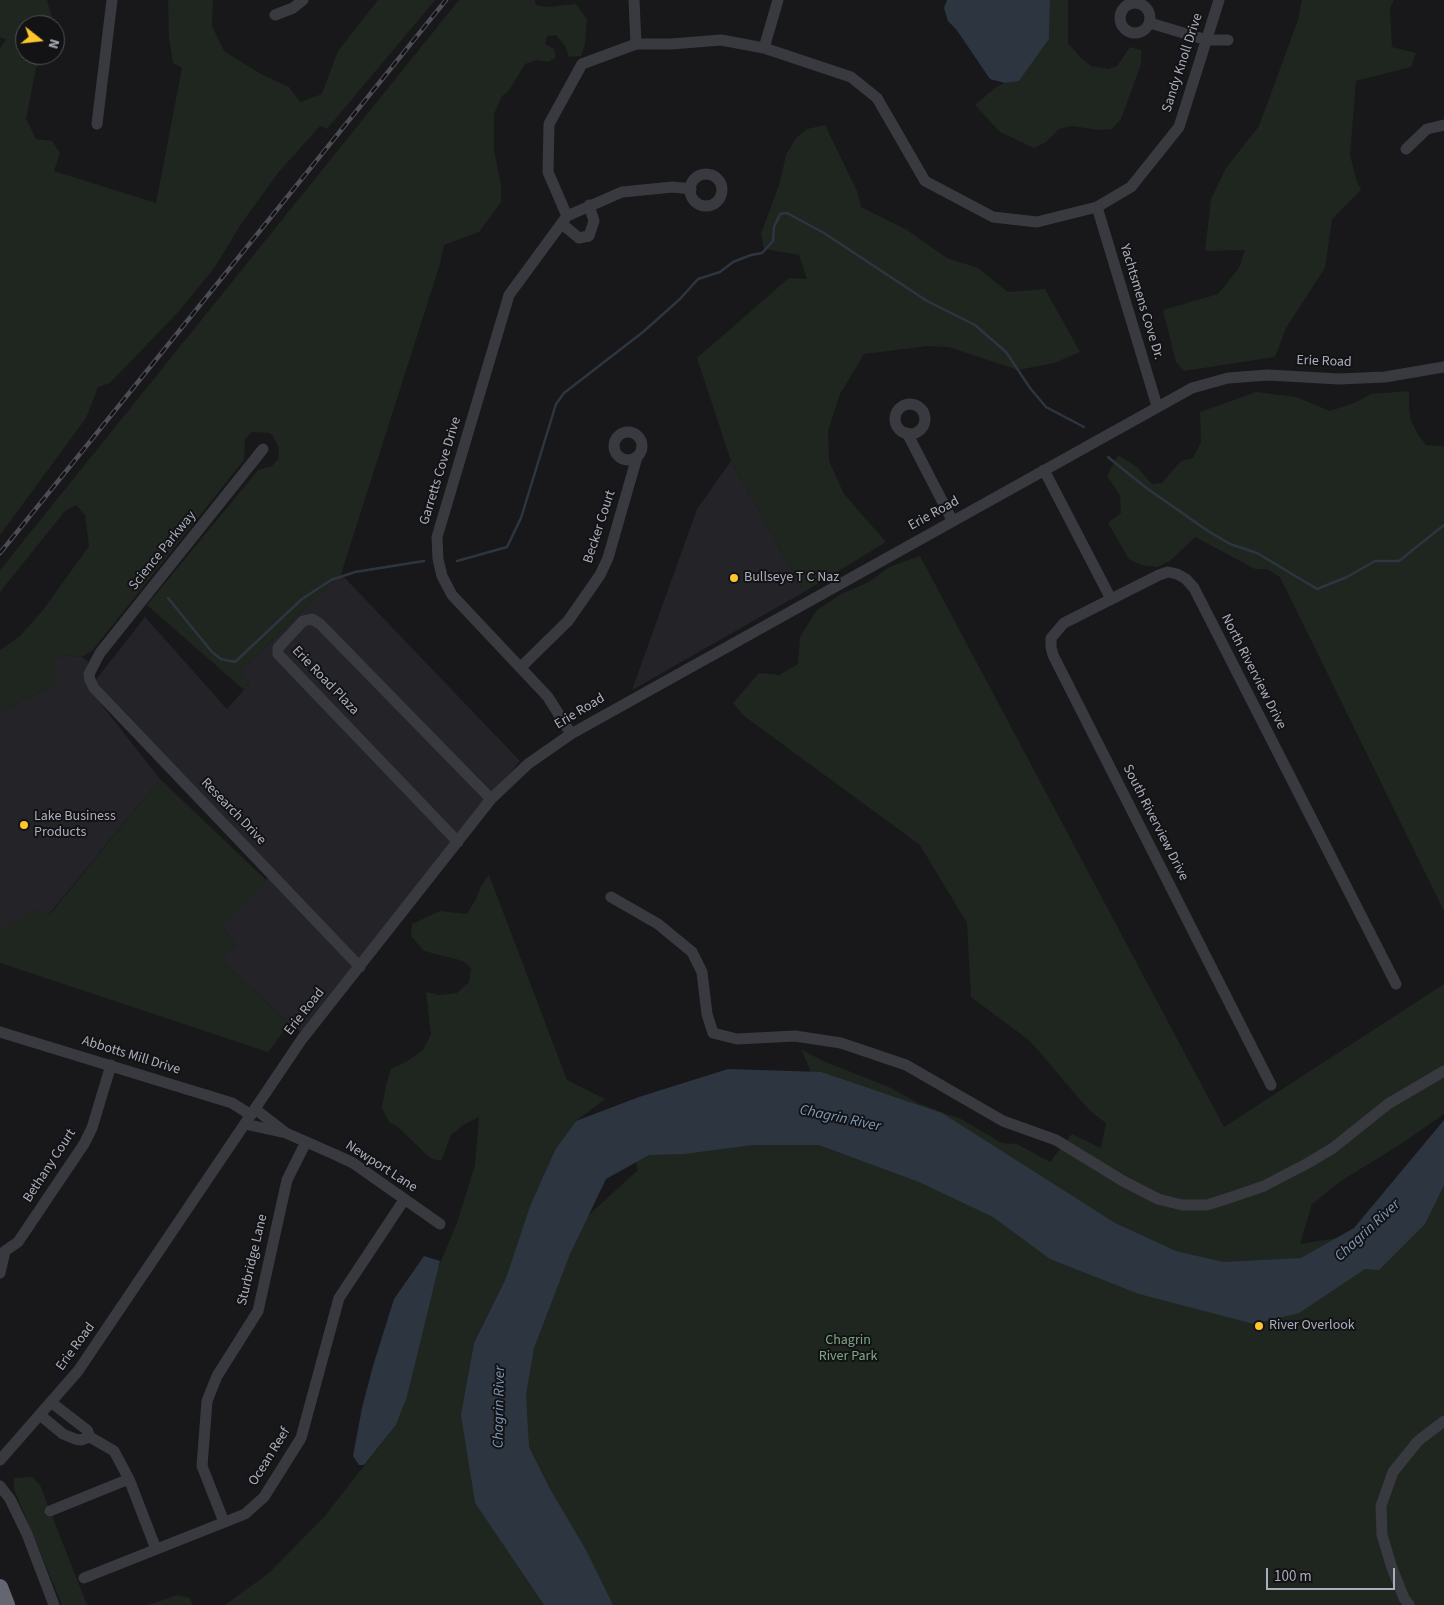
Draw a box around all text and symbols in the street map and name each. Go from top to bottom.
street label: Sandy Knoll Drive [1159,11,1207,115]
north arrow [15,15,65,65]
text: N [43,37,64,51]
street label: Yachtsmens Cove Dr. [1115,242,1167,362]
street label: Erie Road [1296,353,1352,371]
street label: Garretts Cove Drive [417,415,465,527]
street label: Becker Court [580,488,620,566]
street label: Erie Road [906,493,962,535]
street label: Science Parkway [126,508,200,594]
place label: Bullseye T C Naz [744,570,839,586]
marker: Bullseye T C Naz [728,572,740,584]
street label: North Riverview Drive [1217,612,1289,732]
street label: Erie Road Plaza [288,643,362,719]
street label: Erie Road [552,691,608,733]
street label: South Riverview Drive [1118,762,1192,884]
street label: Research Drive [197,775,269,849]
place label: Lake Business Products [34,809,116,842]
marker: Lake Business Products [18,819,30,831]
street label: Erie Road [281,985,329,1039]
street label: Abbotts Mill Drive [80,1033,182,1079]
water label: Chagrin River [798,1102,882,1136]
street label: Bethany Court [20,1126,80,1206]
street label: Newport Lane [342,1138,420,1196]
water label: Chagrin River [1332,1196,1404,1266]
street label: Sturbridge Lane [234,1213,272,1307]
place label: River Overlook [1269,1318,1355,1334]
street label: Erie Road [53,1320,99,1374]
marker: River Overlook [1253,1320,1265,1332]
park label: Chagrin River Park [819,1333,877,1365]
water label: Chagrin River [490,1366,510,1448]
street label: Ocean Reef [246,1425,294,1489]
scale bar [1269,1558,1398,1590]
text: 100 m [1274,1566,1312,1587]

